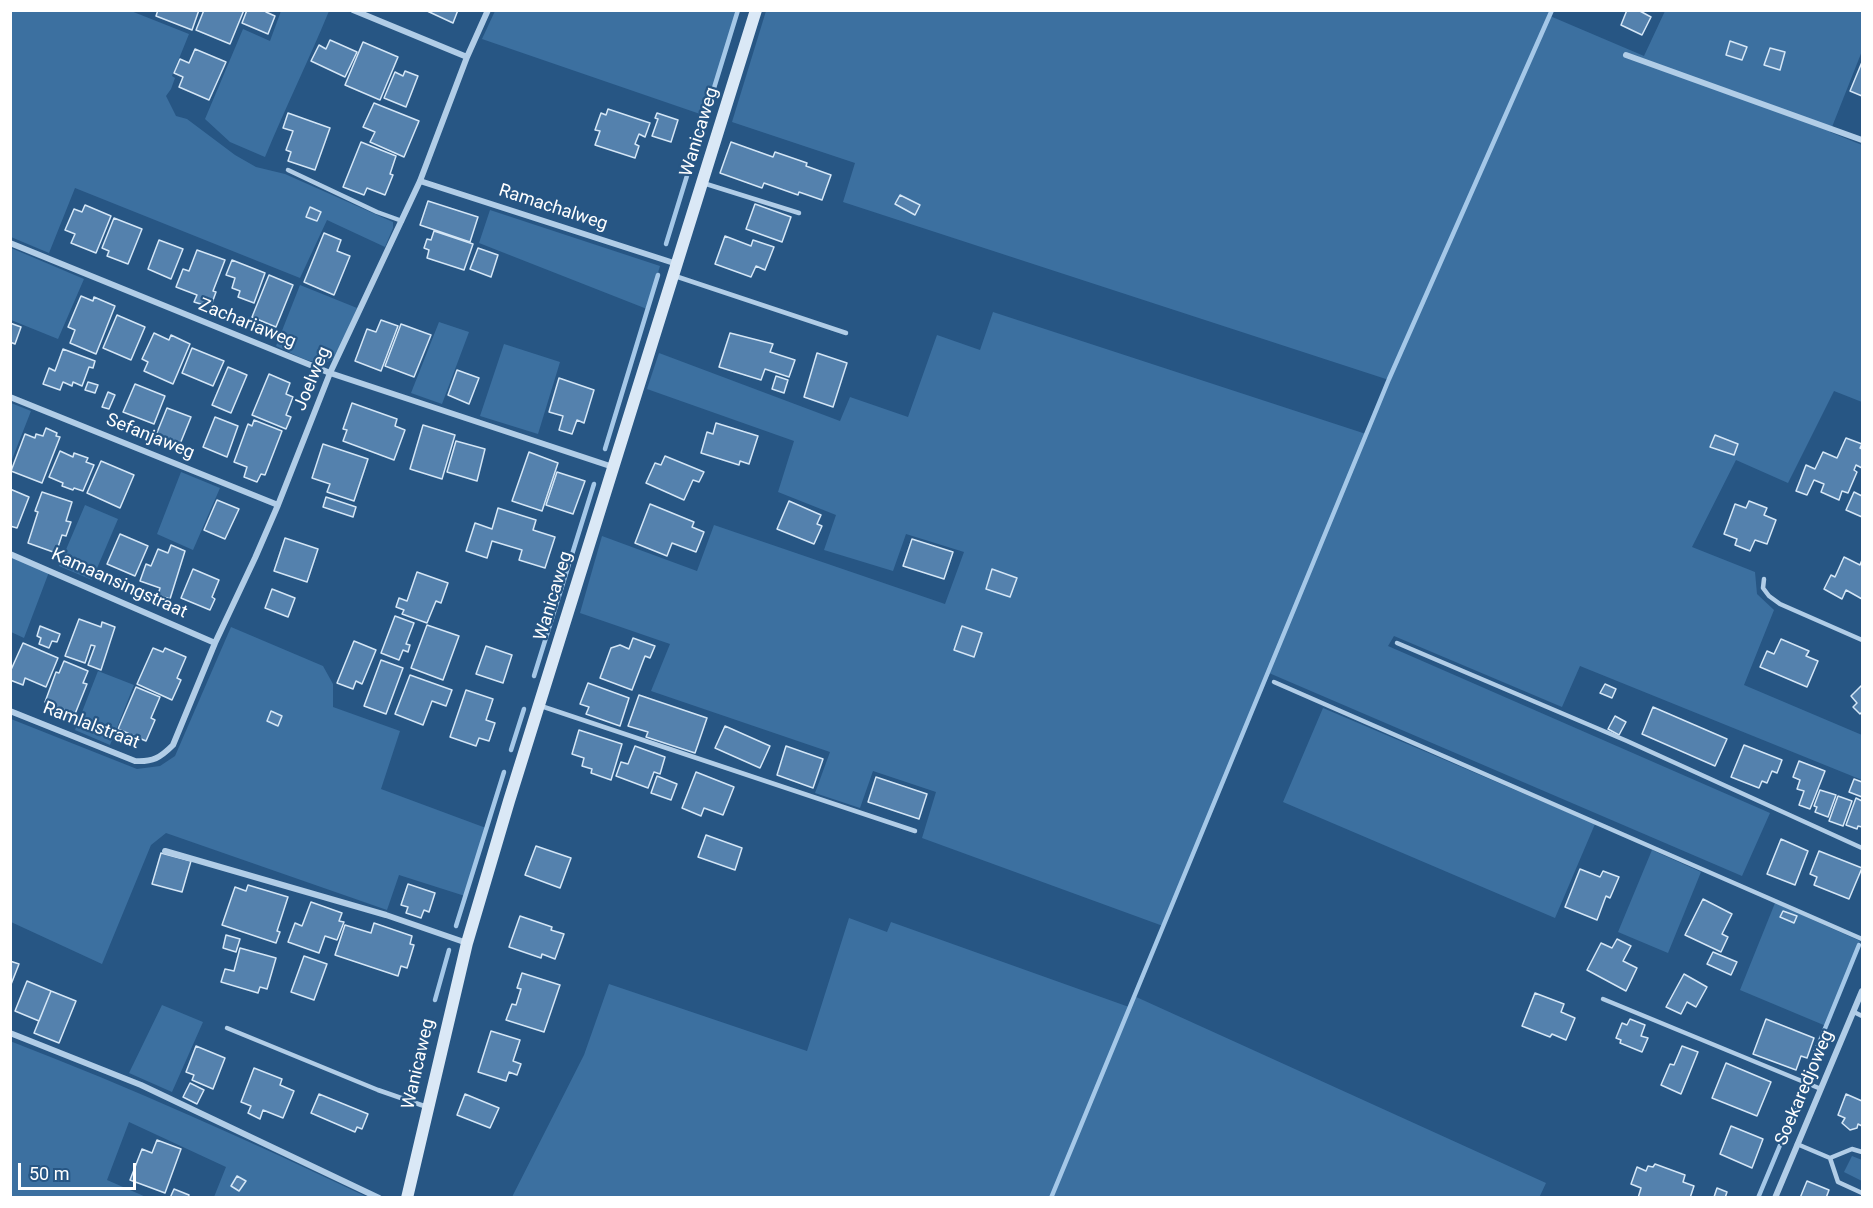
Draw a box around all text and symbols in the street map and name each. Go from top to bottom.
street label: Wanicaweg [676,85,724,179]
street label: Ramachalweg [496,180,610,236]
street label: Zachariaweg [195,295,299,353]
street label: Joelweg [290,344,336,414]
street label: Sefanjaweg [103,409,197,465]
street label: Kamaansingstraat [48,544,190,624]
street label: Wanicaweg [530,549,578,643]
street label: Ramlalstraat [40,698,142,754]
street label: Wanicaweg [398,1017,440,1111]
street label: Soekaredjoweg [1771,1027,1839,1149]
scale bar [21,1151,140,1189]
text: 50 m [29,1163,69,1184]

